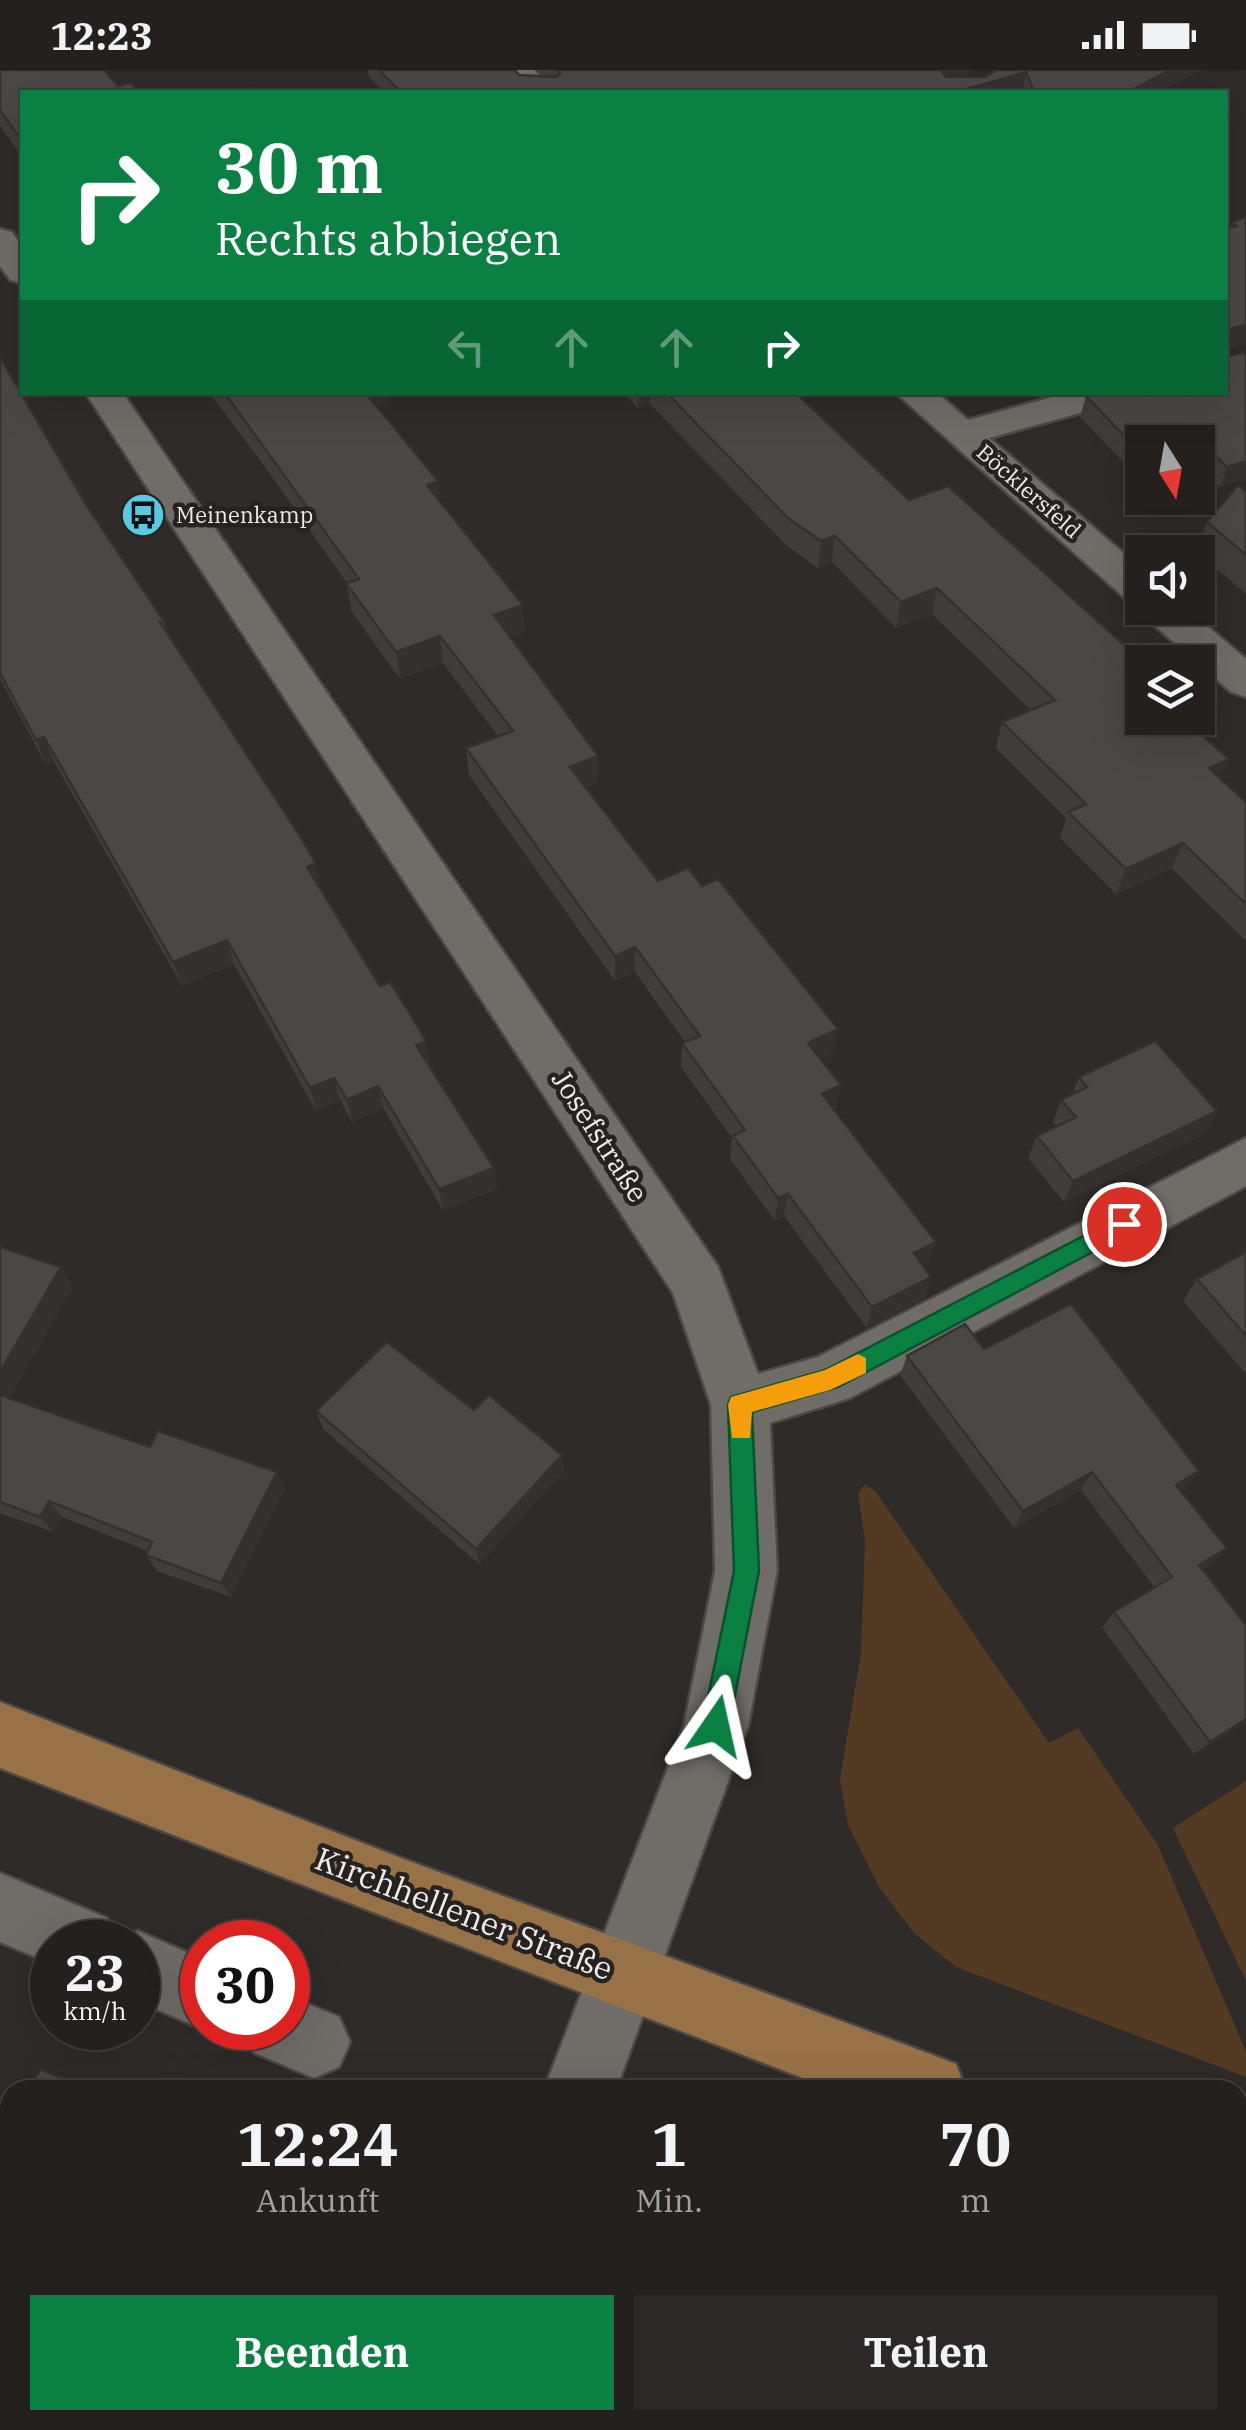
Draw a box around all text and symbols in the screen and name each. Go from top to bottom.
text: 12:23 [50,11,153,60]
text: 30 m [215,121,383,212]
icon: right [50,130,180,260]
text: Rechts abbiegen [215,209,562,267]
icon: left [439,320,494,375]
icon: ahead [544,320,599,375]
icon: ahead [649,320,704,375]
icon: right [754,320,809,375]
north arrow [1125,425,1215,515]
map controls [1125,425,1215,735]
street label: Böcklersfeld [971,437,1088,544]
bus stop icon: Meinenkamp [120,492,166,538]
place label: Meinenkamp [176,500,313,529]
button: sound [1125,535,1215,625]
button: layers [1125,645,1215,735]
street label: Josefstraße [544,1063,657,1209]
pin [1082,1182,1167,1267]
icon: arrive [1097,1197,1152,1252]
position arrow [664,1674,768,1778]
street label: Kirchhellener Straße [310,1837,619,1989]
speed limit sign: 30 [180,1920,310,2050]
text: 23 [65,1940,125,2005]
text: km/h [63,1994,127,2027]
text: 12:24 [237,2104,399,2183]
text: 1 [651,2104,687,2183]
text: 70 [939,2104,1011,2183]
text: Ankunft [256,2179,379,2221]
text: Min. [635,2179,703,2221]
text: m [960,2179,991,2221]
button: Beenden [30,2295,614,2410]
button: Teilen [634,2295,1218,2410]

